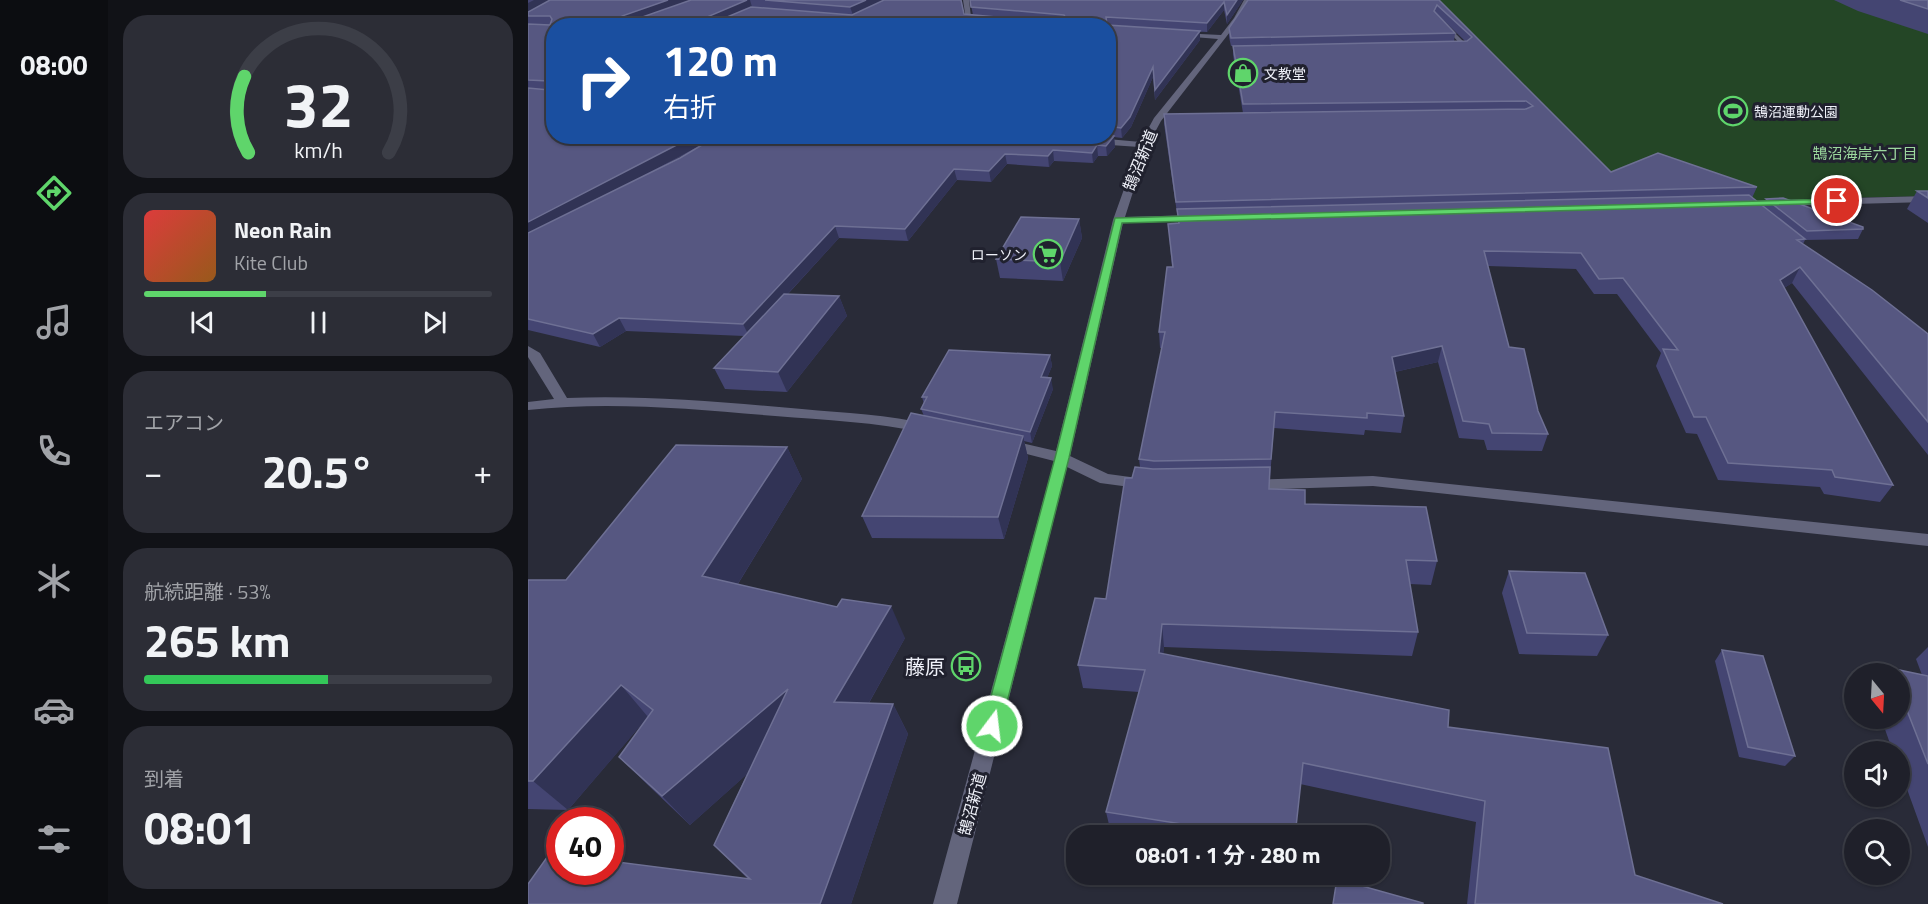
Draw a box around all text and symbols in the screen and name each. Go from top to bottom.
text: 120 m [663,28,778,92]
icon: right [564,42,642,120]
text: 08:00 [20,44,88,85]
text: 32 [283,57,353,152]
shop icon: 文教堂 [1227,57,1259,89]
place label: 文教堂 [1264,63,1306,84]
text: 右折 [663,86,717,127]
sports icon: 鵠沼運動公園 [1717,95,1749,127]
place label: 鵠沼運動公園 [1754,101,1838,122]
street label: 鵠沼新道 [1117,126,1163,194]
text: km/h [294,135,342,167]
district label: 鵠沼海岸六丁目 [1812,142,1918,165]
icon: directions [33,172,75,214]
pin [1811,175,1862,226]
icon: arrive [1820,184,1853,217]
text: Neon Rain [234,213,332,247]
supermarket icon: ローソン [1032,238,1064,270]
place label: ローソン [971,244,1027,265]
text: Kite Club [234,247,308,278]
icon: music [33,301,75,343]
icon: previous [186,306,219,339]
icon: pause [302,306,335,339]
icon: next [418,306,451,339]
text: エアコン [144,407,224,438]
icon: phone [33,430,75,472]
text: 20.5° [262,437,374,505]
text: − [144,447,162,497]
text: + [474,447,492,497]
icon: climate [33,560,75,602]
text: 航続距離 · 53% [144,576,271,607]
text: 265 km [144,606,290,674]
bus stop icon: 藤原 [950,650,982,682]
place label: 藤原 [905,651,945,682]
north arrow [1844,663,1910,729]
map controls [1844,663,1910,885]
icon: car [33,689,75,731]
position arrow [960,694,1024,758]
button: sound [1844,741,1910,807]
text: 到着 [144,763,184,794]
street label: 鵠沼新道 [952,770,992,838]
text: 08:01 [144,793,256,861]
speed limit sign: 40 [546,807,624,885]
icon: filters [33,818,75,860]
button: search [1844,819,1910,885]
text: 08:01 · 1 分 · 280 m [1136,838,1320,872]

